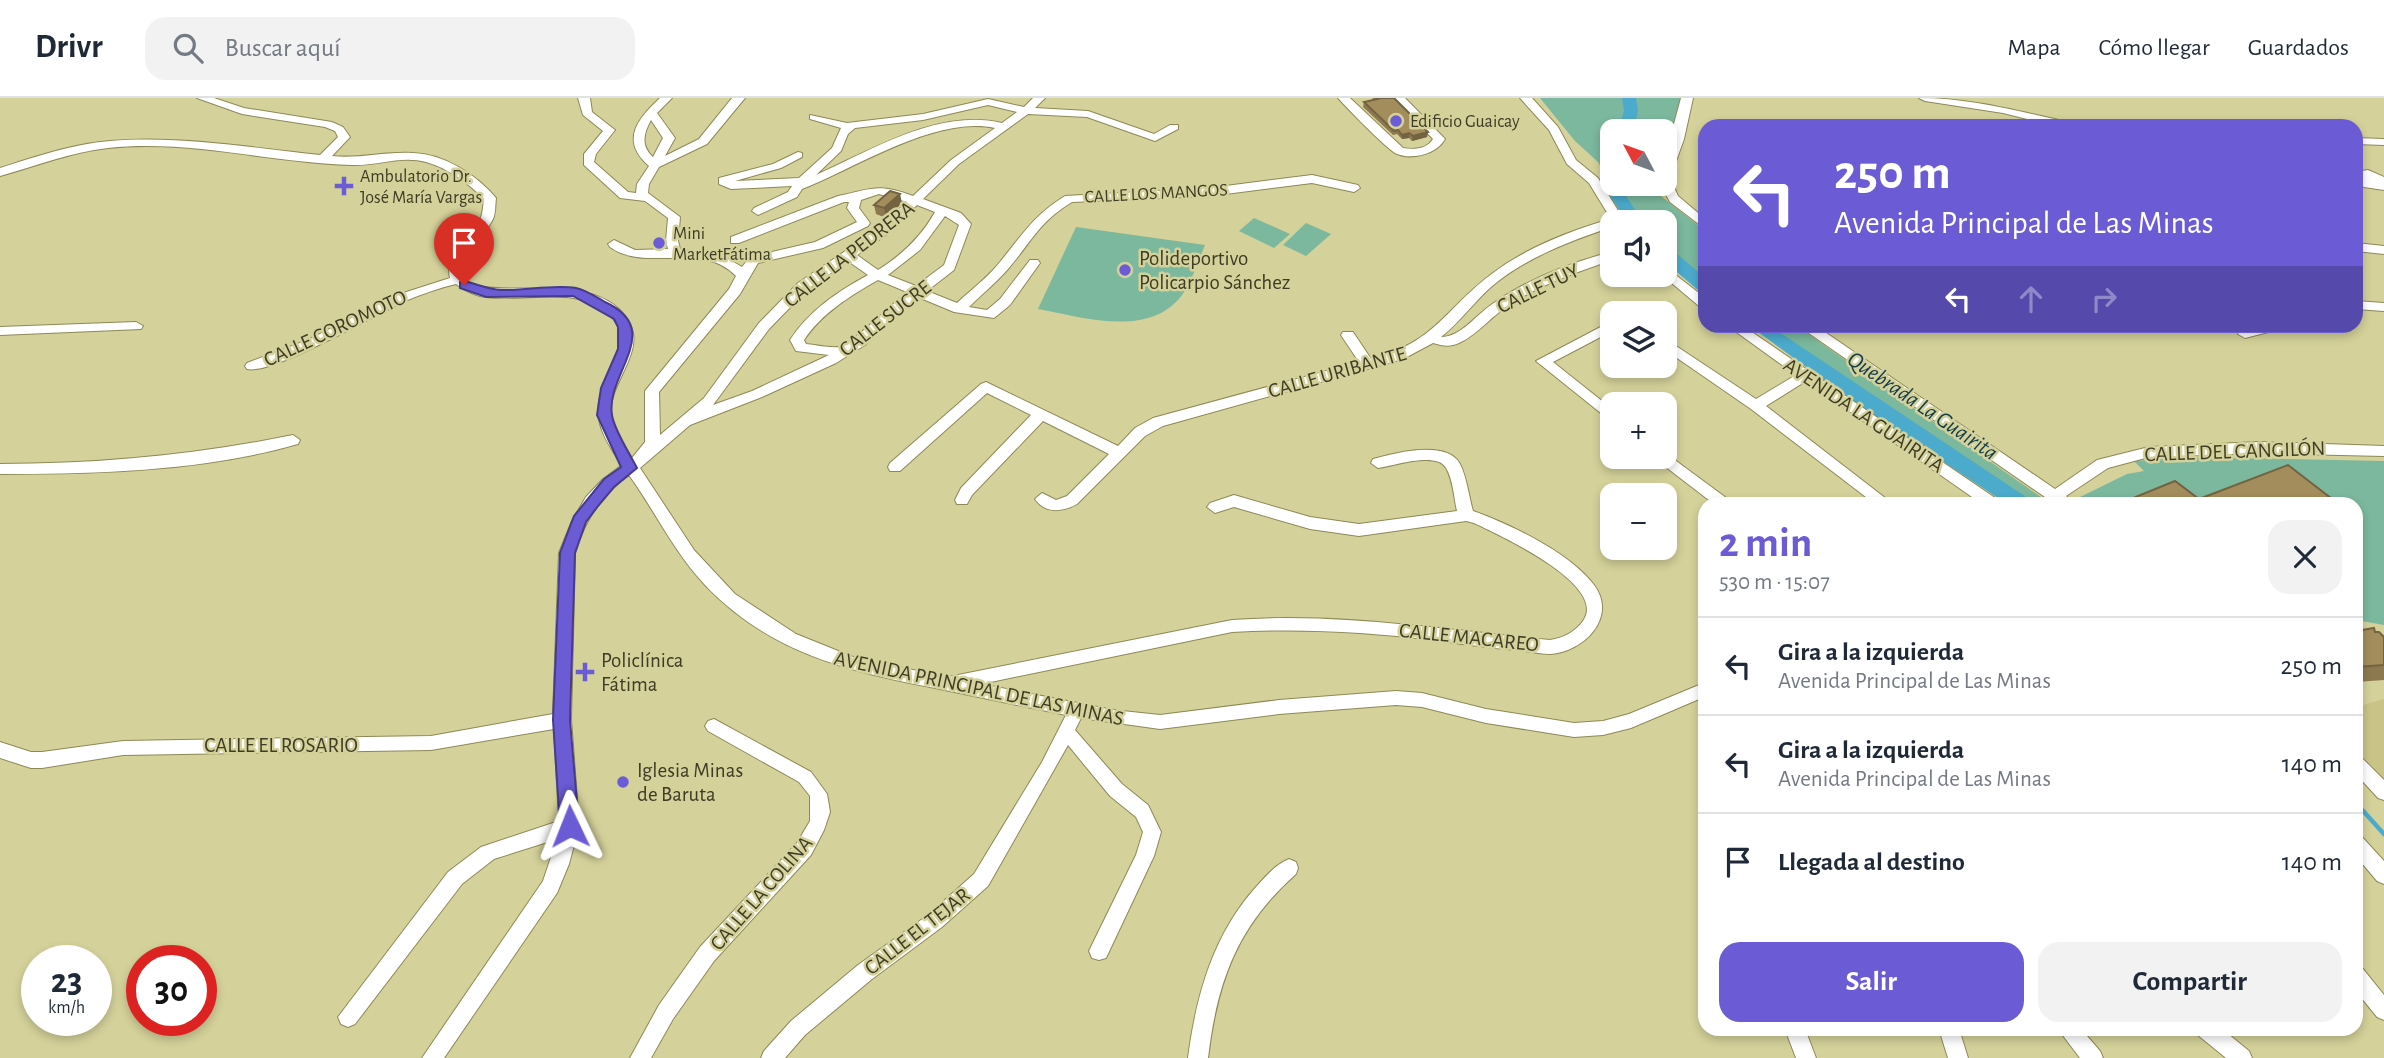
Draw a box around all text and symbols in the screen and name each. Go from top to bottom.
search box [145,17,635,80]
icon: search [169,29,207,67]
text: Drivr [35,31,103,64]
text: Buscar aquí [225,35,341,61]
text: Mapa [2007,36,2061,60]
text: Cómo llegar [2099,36,2210,60]
text: Guardados [2248,36,2349,60]
marker: Edificio Guaicay [1388,113,1404,129]
place label: Edificio Guaicay [1410,113,1520,131]
north arrow [1600,119,1676,196]
map controls [1600,119,1677,560]
icon: left [1719,147,1810,238]
text: 250 m [1834,149,1951,198]
place label: Ambulatorio Dr. José María Vargas [360,168,482,207]
marker: Ambulatorio Dr. José María Vargas [334,176,354,196]
street label: CALLE LOS MANGOS [1084,181,1228,207]
street label: CALLE LA PEDRERA [780,197,918,312]
text: Avenida Principal de Las Minas [1834,207,2214,239]
button: sound [1600,210,1677,287]
pin [434,213,494,285]
icon: arrive [445,224,483,262]
place label: Mini MarketFátima [673,225,771,264]
marker: Mini MarketFátima [651,235,667,251]
place label: Polideportivo Policarpio Sánchez [1139,248,1290,293]
street label: CALLE TUY [1494,260,1583,317]
marker: Polideportivo Policarpio Sánchez [1117,262,1133,278]
street label: CALLE SUCRE [836,276,935,360]
icon: left [1939,280,1977,318]
icon: ahead [2012,280,2050,318]
icon: right [2085,280,2123,318]
street label: CALLE COROMOTO [261,286,410,371]
button: layers [1600,301,1677,378]
street label: CALLE URIBANTE [1266,343,1408,402]
water label: Quebrada La Guairita [1843,348,2001,465]
street label: AVENIDA LA GUAIRITA [1780,354,1948,477]
button: + [1600,392,1677,469]
street label: CALLE DEL CANGILÓN [2144,436,2326,465]
button: − [1600,483,1677,560]
button: close [2268,520,2342,594]
text: 2 min [1719,522,1812,564]
text: 530 m · 15:07 [1719,571,1830,594]
street label: CALLE MACAREO [1398,620,1540,655]
text: Gira a la izquierda [1778,639,1964,665]
icon: left [1719,647,1757,685]
street label: AVENIDA PRINCIPAL DE LAS MINAS [832,648,1126,729]
place label: Policlínica Fátima [601,650,684,695]
text: 250 m [2280,653,2342,679]
marker: Policlínica Fátima [575,662,595,682]
text: Avenida Principal de Las Minas [1778,670,2051,693]
street label: CALLE EL ROSARIO [204,735,358,756]
text: Gira a la izquierda [1778,737,1964,763]
icon: left [1719,745,1757,783]
text: 140 m [2282,751,2342,777]
place label: Iglesia Minas de Baruta [637,760,743,805]
text: Avenida Principal de Las Minas [1778,768,2051,791]
marker: Iglesia Minas de Baruta [615,774,631,790]
position arrow [533,789,607,863]
street label: CALLE LA COLINA [706,832,816,954]
icon: arrive [1719,843,1757,881]
text: Llegada al destino [1778,849,1965,875]
text: 140 m [2282,849,2342,875]
street label: CALLE EL TEJAR [861,884,974,979]
button: Salir [1719,942,2024,1022]
button: Compartir [2038,942,2342,1022]
speed limit sign: 30 [126,945,217,1036]
text: 23 [51,964,82,999]
text: km/h [48,999,85,1017]

